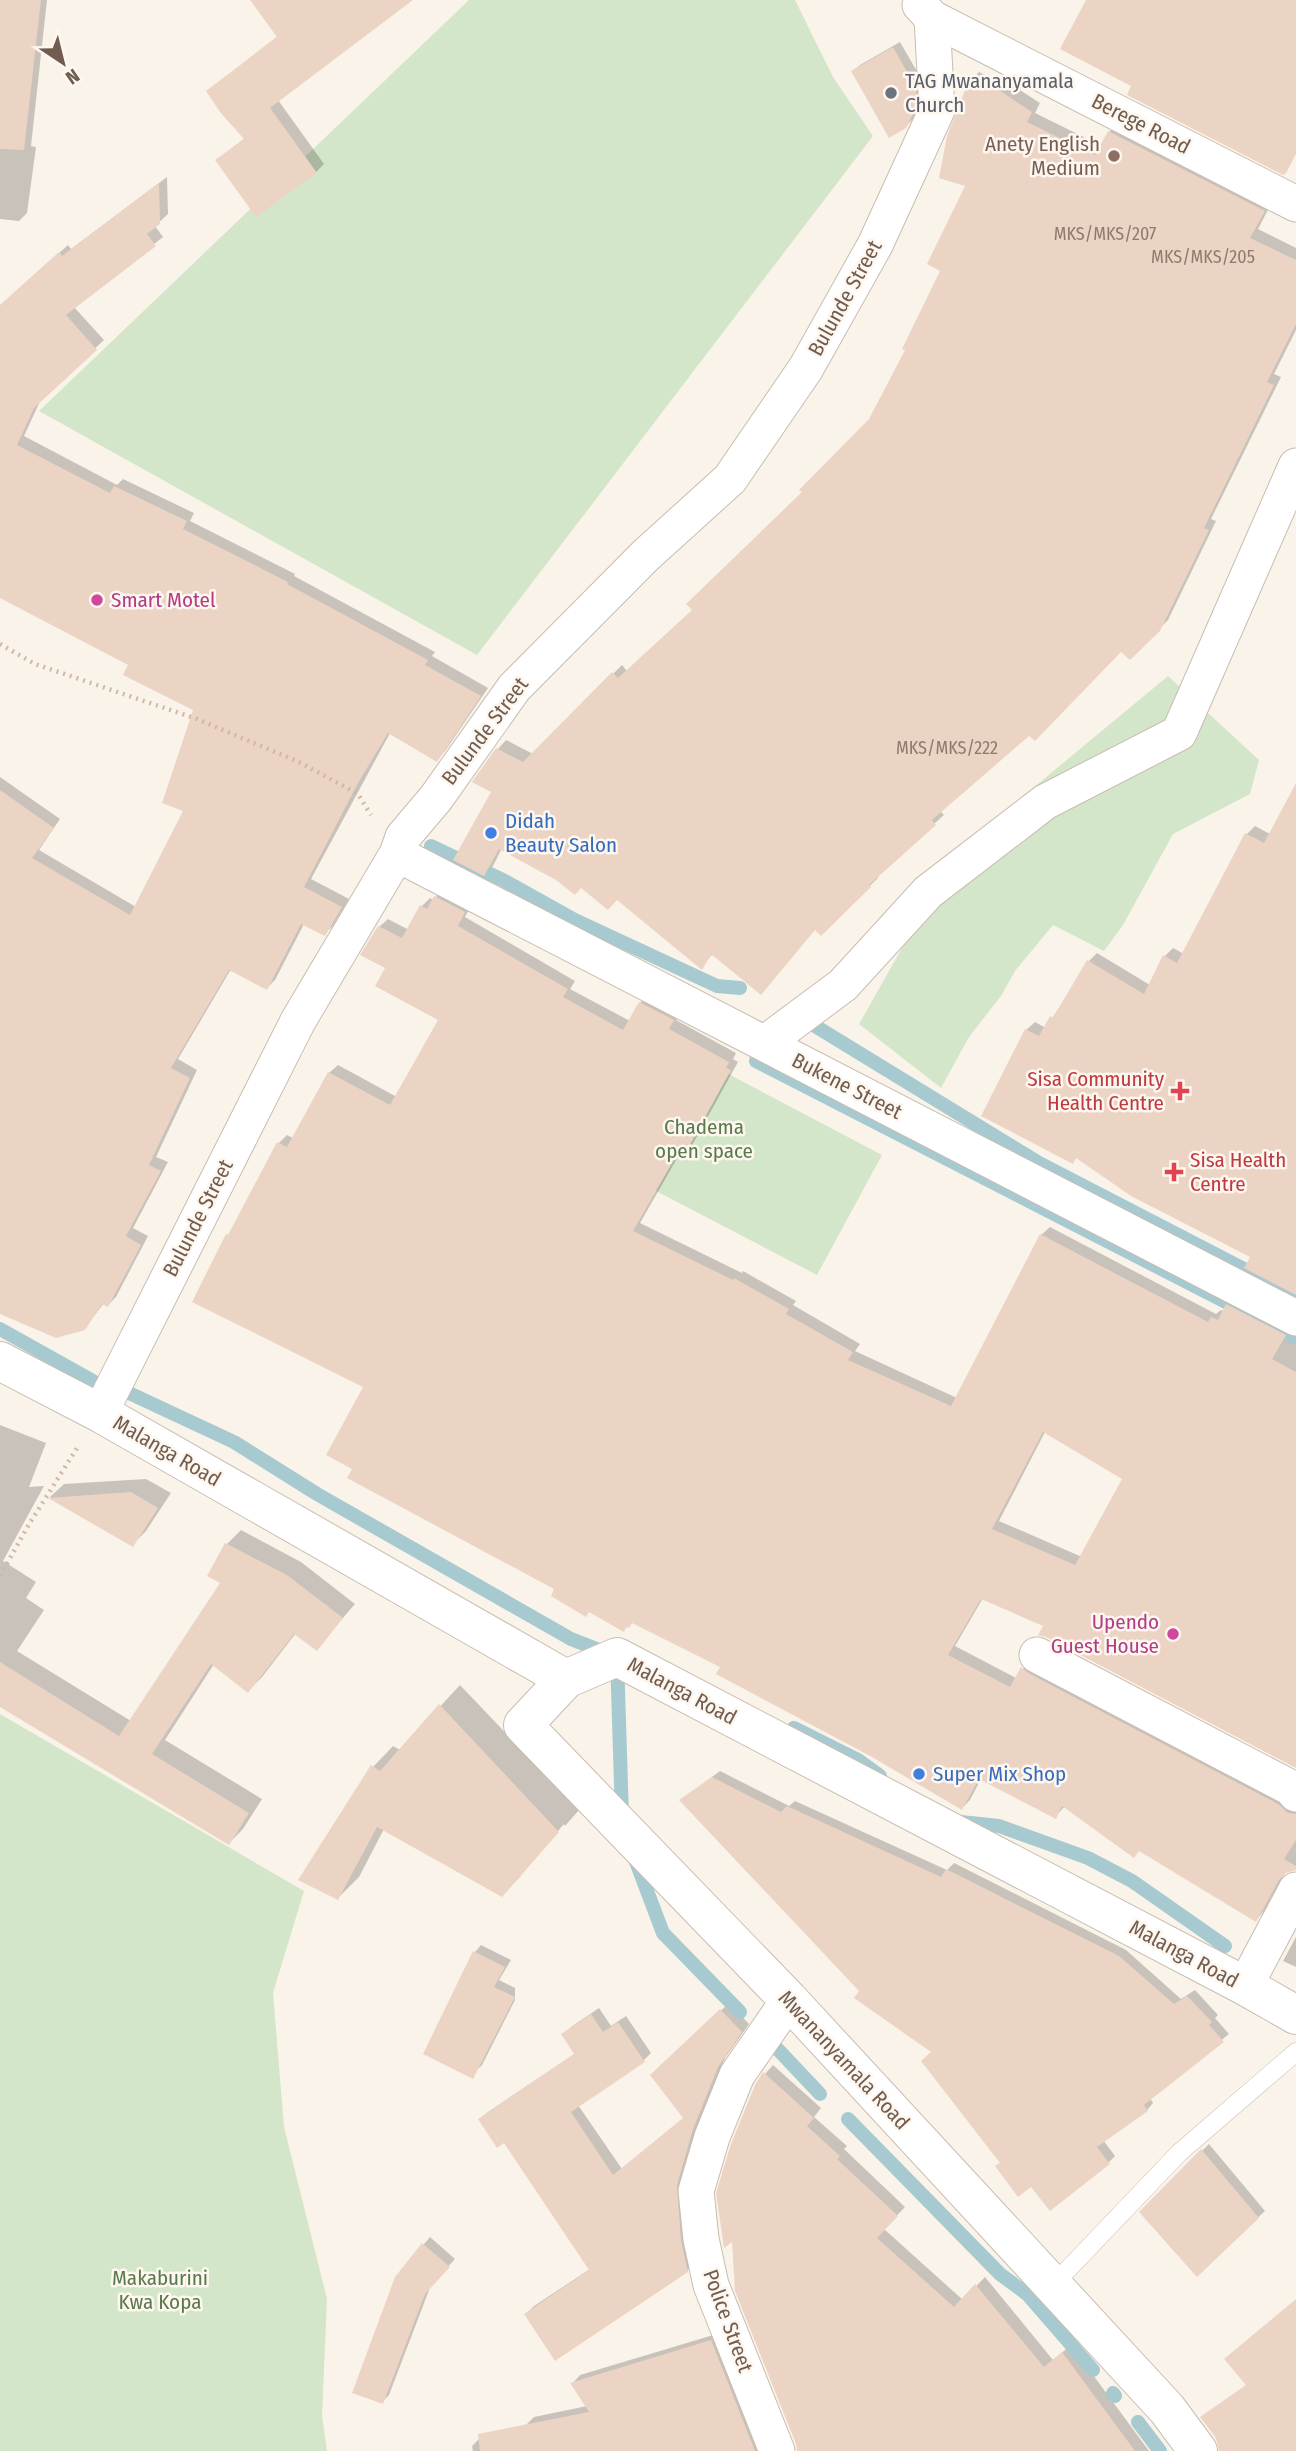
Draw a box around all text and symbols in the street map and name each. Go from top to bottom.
north arrow [28,28,98,98]
text: N [61,64,84,89]
place label: TAG Mwananyamala Church [905,68,1074,118]
marker: TAG Mwananyamala Church [883,85,899,101]
street label: Berege Road [1087,88,1195,160]
place label: Anety English Medium [985,131,1100,181]
marker: Anety English Medium [1106,148,1122,164]
house number: MKS/MKS/207 [1054,223,1156,245]
street label: Bulunde Street [803,235,888,360]
house number: MKS/MKS/205 [1151,246,1255,268]
place label: Smart Motel [111,587,216,613]
marker: Smart Motel [89,592,105,608]
street label: Bulunde Street [436,672,534,790]
house number: MKS/MKS/222 [896,737,998,759]
place label: Didah Beauty Salon [505,808,617,858]
marker: Didah Beauty Salon [483,825,499,841]
street label: Bukene Street [787,1047,907,1125]
place label: Sisa Community Health Centre [1027,1066,1165,1116]
marker: Sisa Community Health Centre [1170,1081,1190,1101]
park label: Chadema open space [655,1114,753,1164]
place label: Sisa Health Centre [1190,1147,1286,1197]
street label: Bulunde Street [157,1155,239,1281]
marker: Sisa Health Centre [1164,1162,1184,1182]
street label: Malanga Road [109,1410,225,1492]
place label: Upendo Guest House [1051,1609,1159,1659]
marker: Upendo Guest House [1165,1626,1181,1642]
street label: Malanga Road [623,1651,741,1731]
place label: Super Mix Shop [933,1761,1066,1787]
marker: Super Mix Shop [911,1766,927,1782]
street label: Malanga Road [1125,1914,1243,1994]
street label: Mwananyamala Road [773,1985,915,2135]
park label: Makaburini Kwa Kopa [112,2265,208,2315]
street label: Police Street [697,2266,759,2376]

